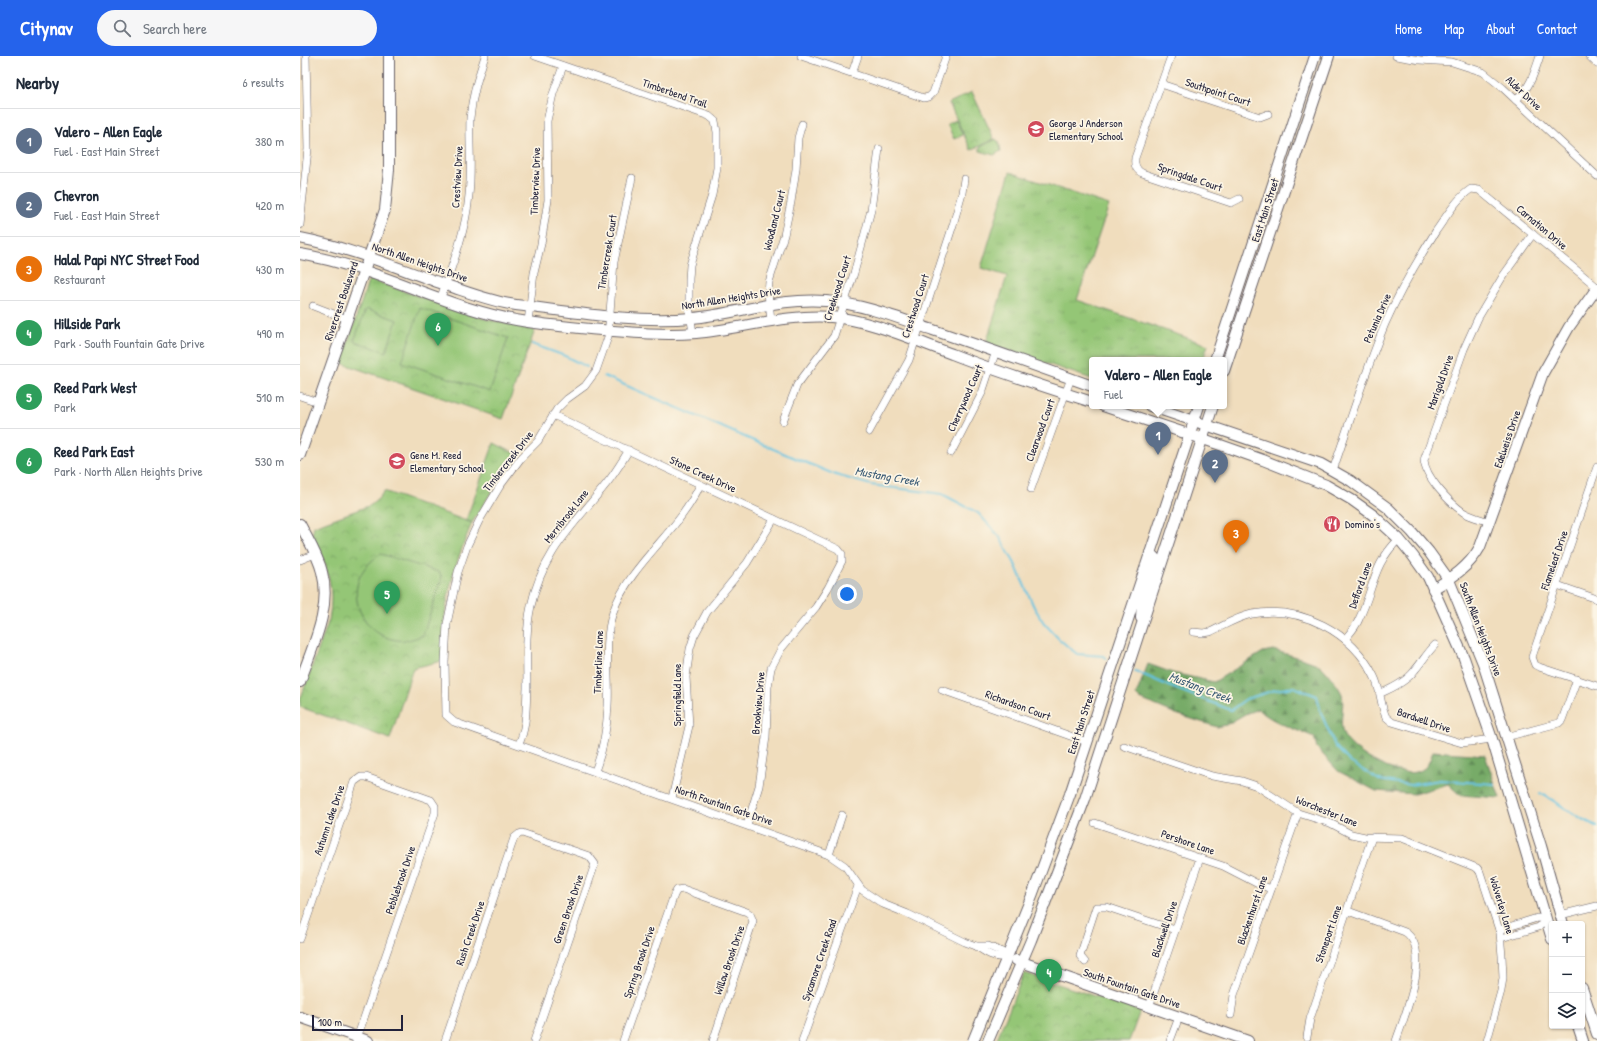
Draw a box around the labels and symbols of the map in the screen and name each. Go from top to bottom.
street label: Alder Drive [1503,73,1545,114]
street label: Timberbend Trail [641,75,710,111]
street label: Southpoint Court [1183,75,1253,109]
place label: George J Anderson Elementary School [1049,116,1123,143]
school or university icon: George J Anderson Elementary School [1026,119,1046,139]
street label: Crestview Drive [448,145,466,208]
street label: Timberview Drive [527,146,543,215]
street label: Springdale Court [1156,159,1224,195]
street label: East Main Street [1248,176,1282,244]
street label: Woodland Court [760,188,788,252]
street label: Carnation Drive [1513,201,1571,253]
street label: Timbercreek Court [594,213,620,290]
street label: North Allen Heights Drive [370,239,470,285]
street label: Creekwood Court [820,254,854,322]
street label: Rivercrest Boulevard [321,259,361,342]
street label: Crestwood Court [898,272,932,340]
street label: North Allen Heights Drive [680,283,782,313]
street label: Petunia Drive [1360,290,1394,345]
pin: 6 [425,313,451,346]
street label: Marigold Drive [1424,352,1457,411]
street label: Cherrywood Court [944,362,986,434]
street label: Clearwood Court [1022,397,1058,463]
street label: Edelweiss Drive [1491,408,1524,470]
pin: 1 [1145,422,1171,455]
street label: Timbercreek Drive [480,427,536,494]
place label: Gene M. Reed Elementary School [410,448,484,475]
pin: 2 [1202,450,1228,483]
school or university icon: Gene M. Reed Elementary School [387,451,407,471]
street label: Stone Creek Drive [667,452,739,496]
water label: Mustang Creek [854,462,921,490]
street label: Merribrook Lane [541,486,592,546]
restaurant icon: Domino's [1322,514,1342,534]
place label: Domino's [1345,517,1380,531]
pin: 3 [1223,520,1249,553]
street label: Flameleaf Drive [1537,528,1571,593]
street label: Defford Lane [1345,559,1375,610]
street label: South Allen Heights Drive [1457,580,1506,679]
pin: 5 [374,581,400,614]
your location [837,584,857,604]
street label: Timberline Lane [590,630,606,694]
street label: Springfield Lane [670,663,684,726]
water label: Mustang Creek [1167,667,1234,707]
street label: Brookview Drive [748,670,768,735]
street label: Richardson Court [984,687,1053,723]
street label: East Main Street [1064,688,1098,756]
street label: Bardwell Drive [1395,704,1453,736]
street label: Autumn Lake Drive [310,782,348,857]
street label: North Fountain Gate Drive [673,782,775,828]
street label: Worchester Lane [1294,792,1361,830]
street label: Pershore Lane [1159,826,1217,858]
street label: Pebblebrook Drive [382,843,418,916]
street label: Green Brook Drive [550,872,587,945]
street label: Blackenhurst Lane [1234,873,1271,947]
street label: Wolverley Lane [1487,875,1518,936]
street label: Rush Creek Drive [452,898,488,967]
street label: Blackwell Drive [1148,898,1180,959]
street label: Stoneport Lane [1312,903,1345,965]
street label: Sycamore Creek Road [798,917,840,1003]
street label: Willow Brook Drive [711,923,748,997]
street label: Spring Brook Drive [620,924,658,1000]
pin: 4 [1036,959,1062,992]
street label: South Fountain Gate Drive [1082,965,1183,1011]
scale bar [312,1013,403,1032]

